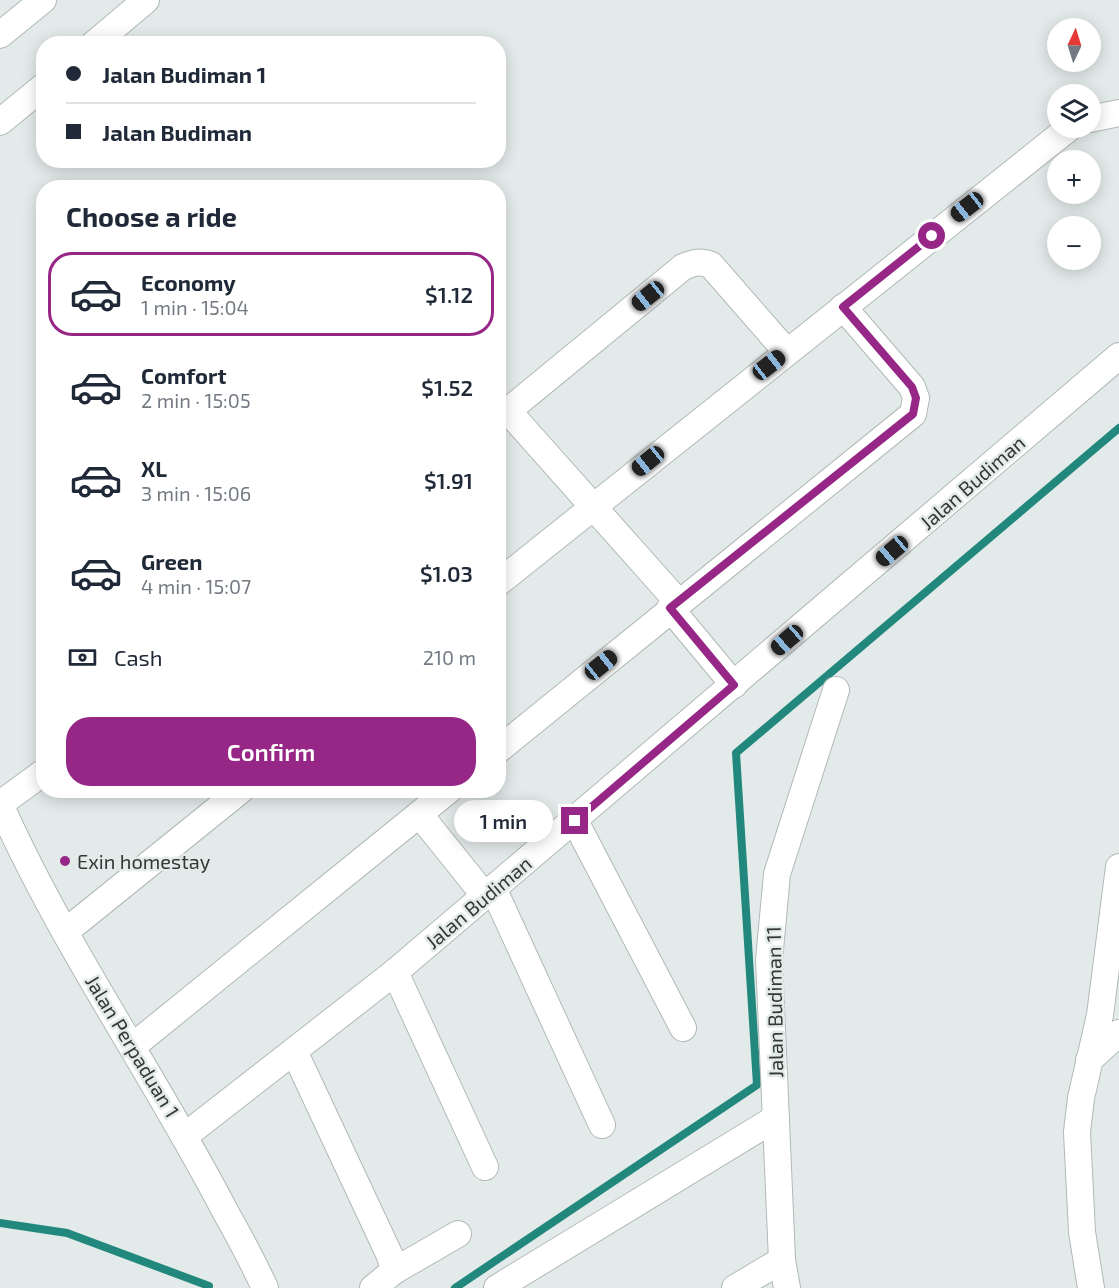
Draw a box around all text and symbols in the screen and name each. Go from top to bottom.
north arrow [1047,18,1101,72]
map controls [1047,18,1101,270]
text: Jalan Budiman 1 [102,61,266,87]
button: layers [1047,84,1101,138]
text: Jalan Budiman [102,119,252,145]
button: + [1047,150,1101,204]
car [947,189,987,225]
text: Choose a ride [66,200,237,232]
button: − [1047,216,1101,270]
route start [918,222,945,249]
icon: car [69,267,123,321]
text: Economy [141,269,236,295]
car [628,278,668,314]
text: $1.12 [425,281,473,307]
text: 1 min · 15:04 [141,295,249,319]
car [749,347,789,383]
icon: car [69,360,123,414]
text: Comfort [141,362,226,388]
text: $1.52 [421,374,473,400]
text: 2 min · 15:05 [141,388,251,412]
street label: Jalan Budiman [915,430,1029,534]
car [628,443,668,479]
icon: car [69,453,123,507]
text: XL [141,455,167,481]
text: $1.91 [424,467,473,493]
text: 3 min · 15:06 [141,481,251,505]
car [872,533,912,569]
icon: car [69,546,123,600]
text: Green [141,548,203,574]
text: $1.03 [420,560,473,586]
text: 4 min · 15:07 [141,574,251,598]
car [768,621,806,659]
icon: cash [66,641,99,674]
text: Cash [114,644,163,670]
text: 210 m [423,645,476,669]
car [581,647,621,683]
button: Confirm [66,717,476,786]
callout: 1 min [455,800,554,842]
route end [561,807,588,834]
text: 1 min [480,809,527,833]
place label: Exin homestay [77,849,211,873]
street label: Jalan Budiman [420,851,536,953]
marker: Exin homestay [58,854,72,868]
street label: Jalan Budiman 11 [761,926,787,1078]
street label: Jalan Perpaduan 1 [81,971,185,1121]

